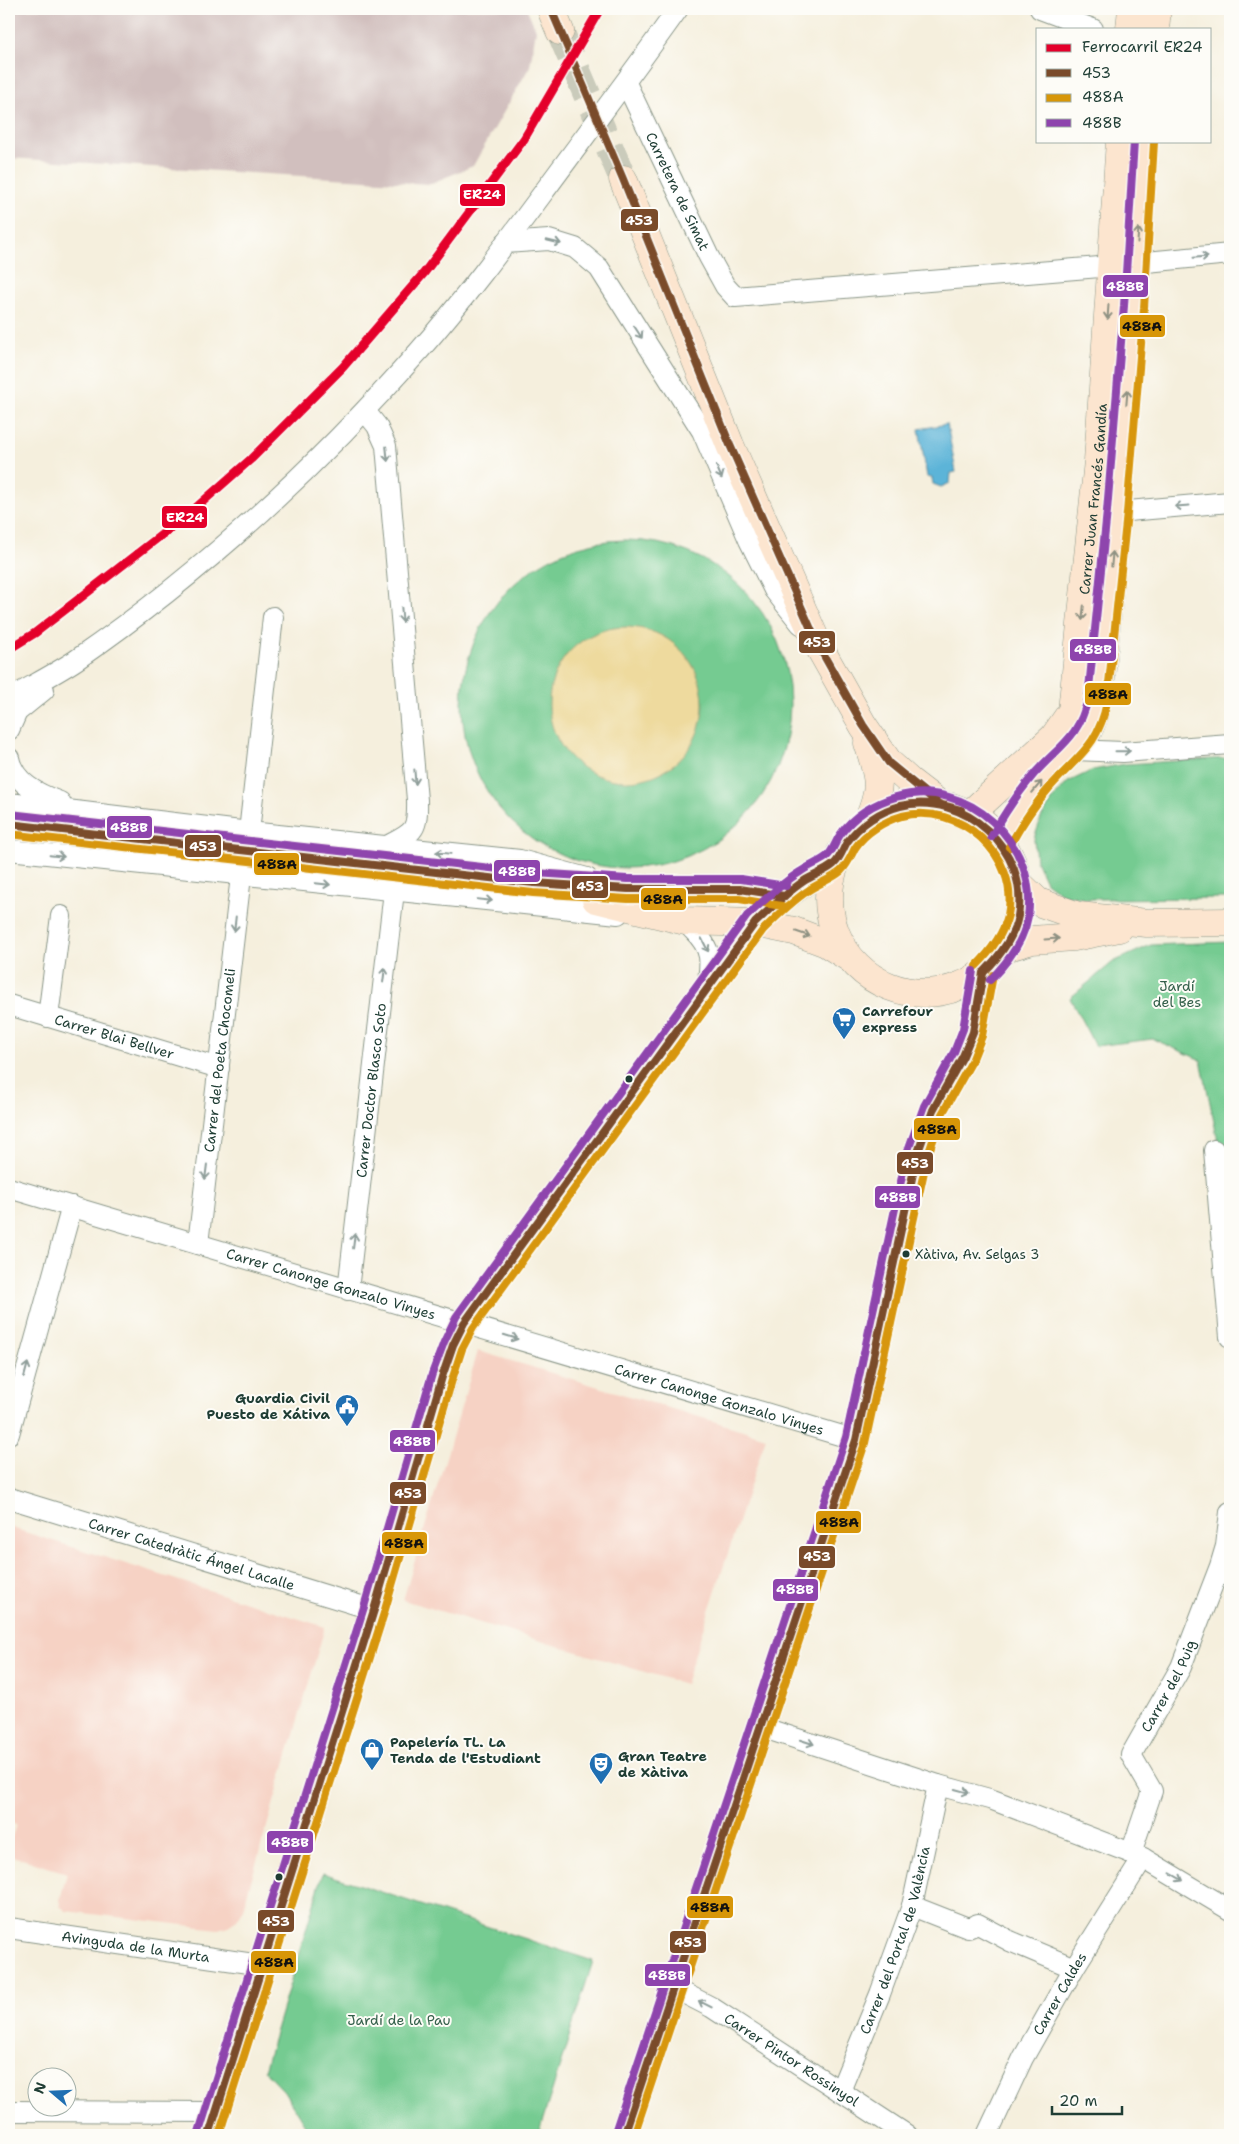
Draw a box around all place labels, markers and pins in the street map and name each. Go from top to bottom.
place label: Carrefour express [862,1002,934,1036]
supermarket icon: Carrefour express [831,1006,857,1040]
unlabelled marker [624,1074,634,1084]
place label: Xàtiva, Av. Selgas 3 [915,1246,1039,1263]
marker: Xàtiva, Av. Selgas 3 [901,1249,911,1259]
place label: Guardia Civil Puesto de Xátiva [206,1389,330,1423]
public building icon: Guardia Civil Puesto de Xátiva [334,1393,360,1427]
place label: Papelería TL. La Tenda de l'Estudiant [390,1733,541,1767]
shop icon: Papelería TL. La Tenda de l'Estudiant [359,1737,385,1771]
place label: Gran Teatre de Xàtiva [618,1747,707,1781]
theatre icon: Gran Teatre de Xàtiva [588,1751,614,1785]
unlabelled marker [274,1872,284,1882]

